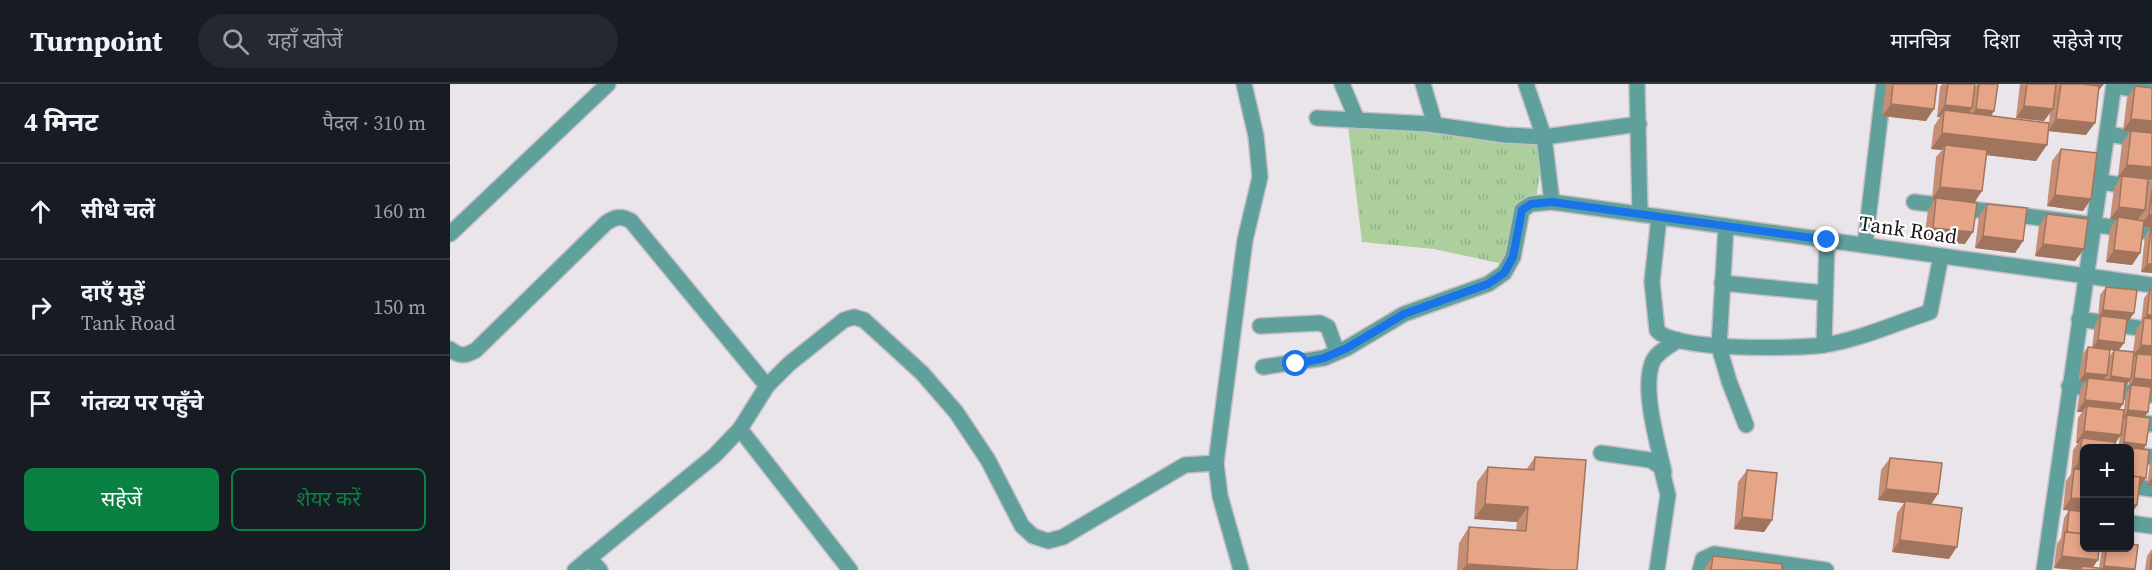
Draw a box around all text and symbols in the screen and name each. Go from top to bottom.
search box [198,14,618,68]
text: Turnpoint [30,22,162,60]
icon: search [219,25,252,58]
text: यहाँ खोजें [267,25,343,55]
text: मानचित्र [1890,26,1950,55]
text: दिशा [1983,26,2020,55]
text: सहेजे गए [2053,26,2122,55]
text: 4 मिनट [24,104,98,140]
text: पैदल · 310 m [322,109,426,137]
icon: ahead [24,195,57,228]
text: सीधे चलें [81,195,155,225]
text: 160 m [373,197,426,225]
street label: Tank Road [1857,208,1959,251]
route end [1813,226,1839,252]
text: दाएँ मुड़ें [81,277,145,307]
icon: right [24,291,57,324]
text: 150 m [373,293,426,321]
text: Tank Road [81,309,175,337]
route start [1282,350,1308,376]
icon: arrive [24,387,57,420]
text: गंतव्य पर पहुँचे [81,387,204,417]
map controls [2080,444,2134,552]
button: + [2080,444,2134,498]
button: सहेजें [24,468,219,531]
button: शेयर करें [231,468,426,531]
button: − [2080,498,2134,552]

